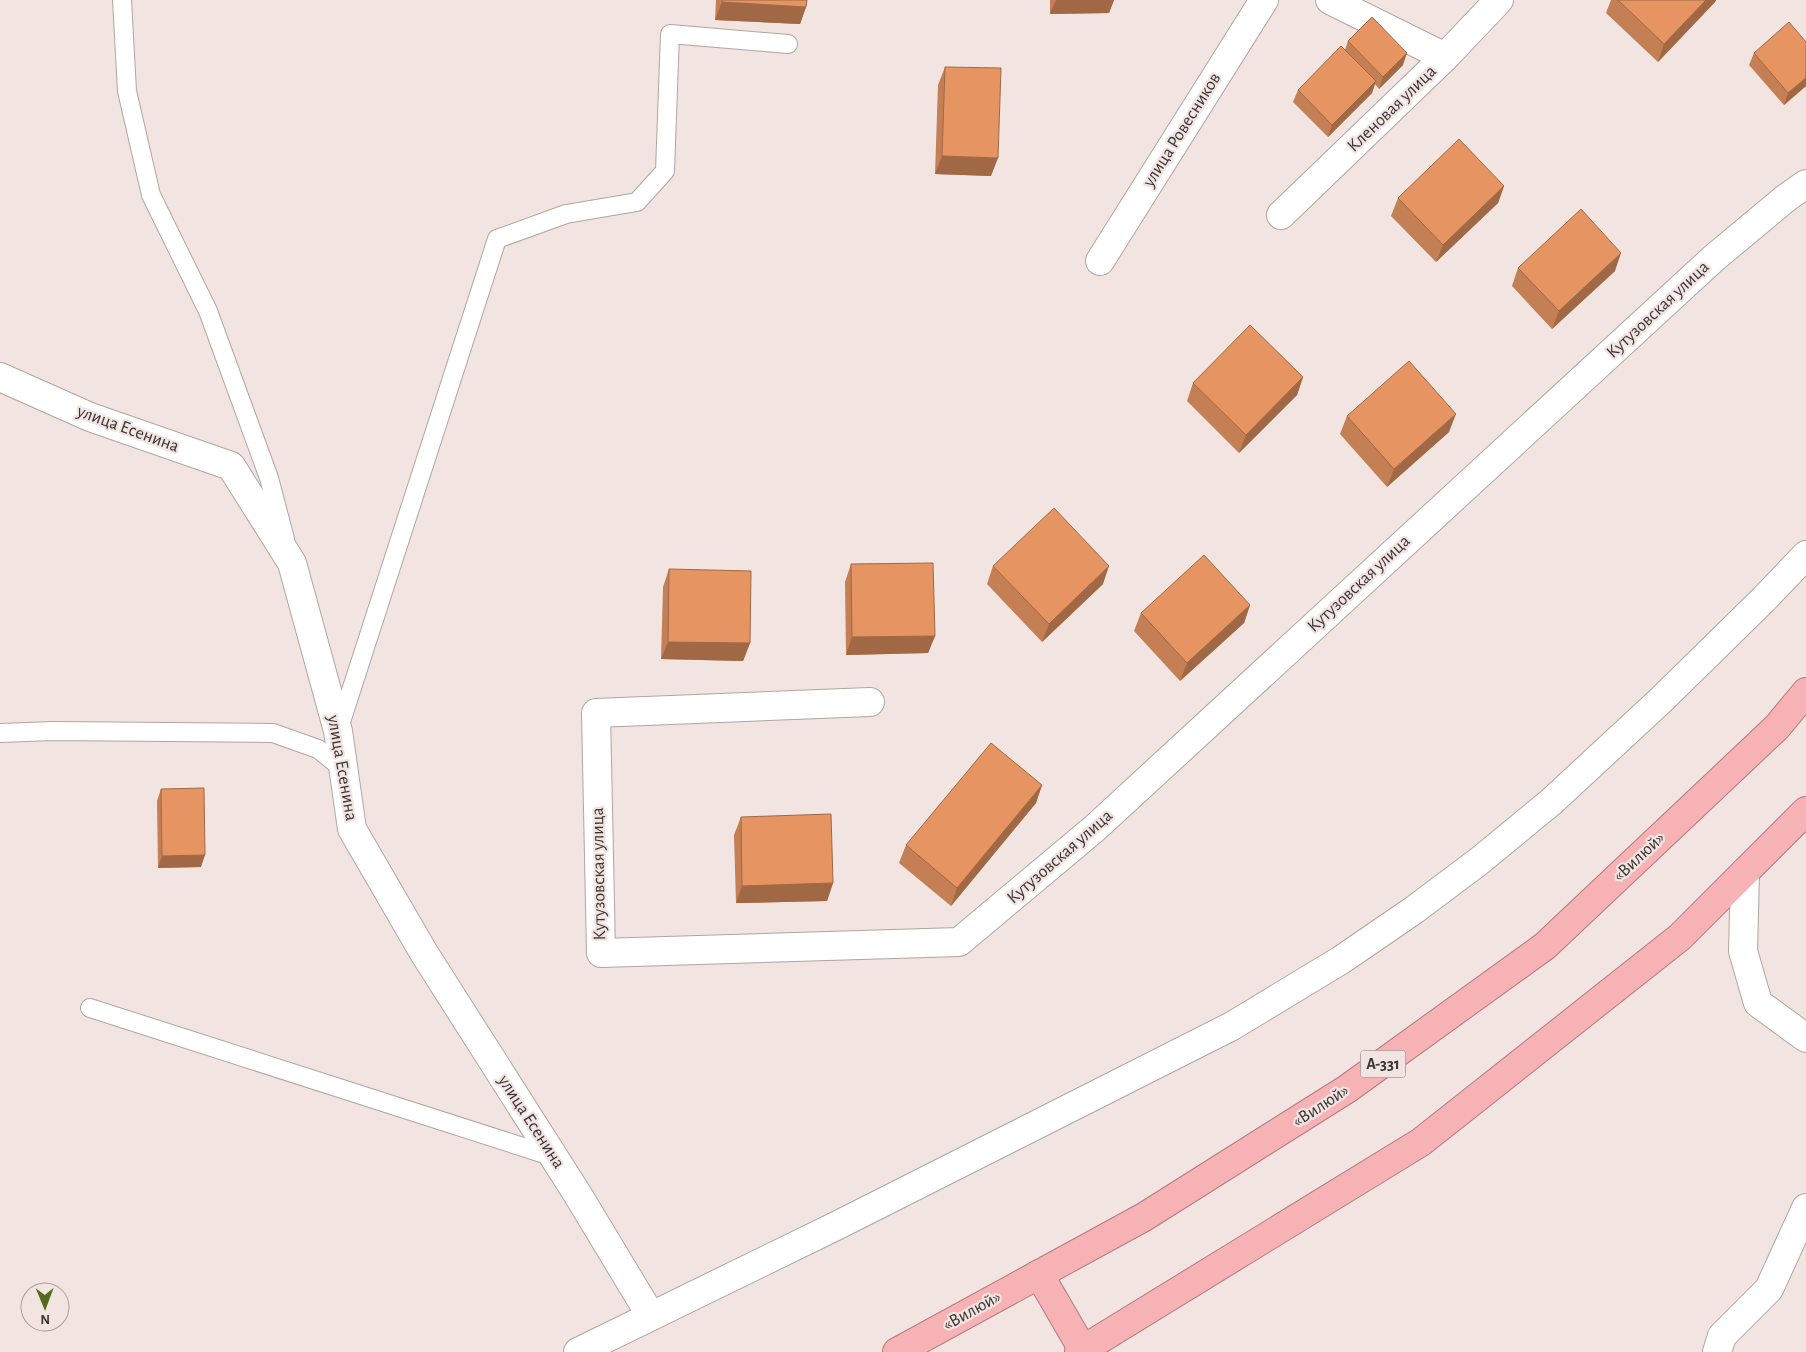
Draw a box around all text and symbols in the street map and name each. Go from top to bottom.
street label: Кленовая улица [1344,62,1440,156]
street label: улица Ровесников [1139,70,1224,191]
street label: Кутузовская улица [1603,258,1713,362]
street label: улица Есенина [74,402,181,456]
street label: Кутузовская улица [1304,532,1414,636]
street label: улица Есенина [324,713,360,822]
street label: Кутузовская улица [589,807,609,941]
street label: Кутузовская улица [1004,807,1116,907]
street label: «Вилюй» [1610,829,1668,885]
road number: А-331 [1360,1050,1406,1078]
street label: улица Есенина [494,1071,568,1172]
street label: «Вилюй» [1289,1081,1353,1131]
north arrow [20,1282,70,1332]
street label: «Вилюй» [940,1288,1004,1334]
text: N [40,1312,50,1326]

